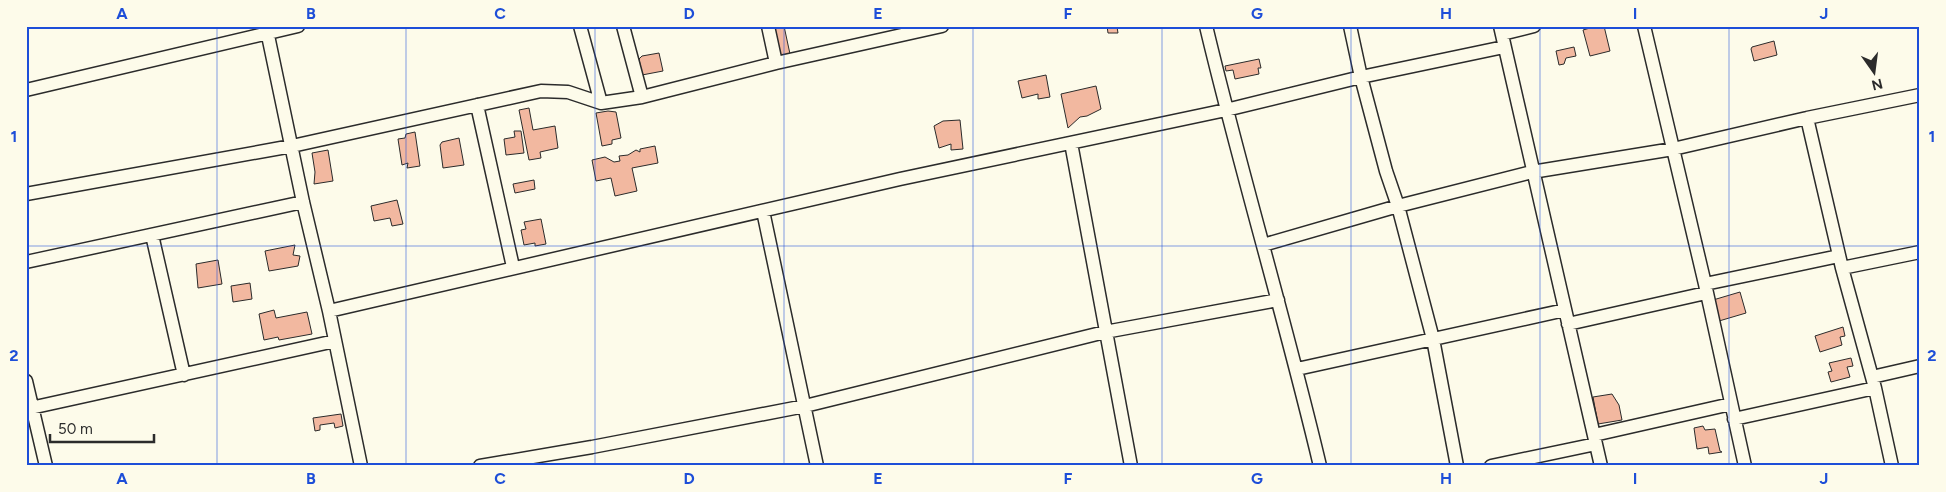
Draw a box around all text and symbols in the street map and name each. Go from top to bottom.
text: A [116,4,128,23]
text: B [306,4,316,23]
text: C [494,4,506,23]
text: D [683,4,695,23]
text: E [873,4,883,23]
text: F [1064,4,1073,23]
text: G [1251,4,1263,23]
text: H [1440,4,1452,23]
text: I [1633,4,1637,23]
text: J [1820,4,1828,23]
north arrow [1848,48,1898,98]
text: N [1870,75,1884,94]
text: 1 [11,127,17,146]
text: 1 [1929,127,1935,146]
text: 2 [9,346,19,365]
text: 2 [1927,346,1937,365]
scale bar [50,412,154,444]
text: 50 m [58,420,93,438]
text: A [116,469,128,488]
text: B [306,469,316,488]
text: C [494,469,506,488]
text: D [683,469,695,488]
text: E [873,469,883,488]
text: F [1064,469,1073,488]
text: G [1251,469,1263,488]
text: H [1440,469,1452,488]
text: I [1633,469,1637,488]
text: J [1820,469,1828,488]

